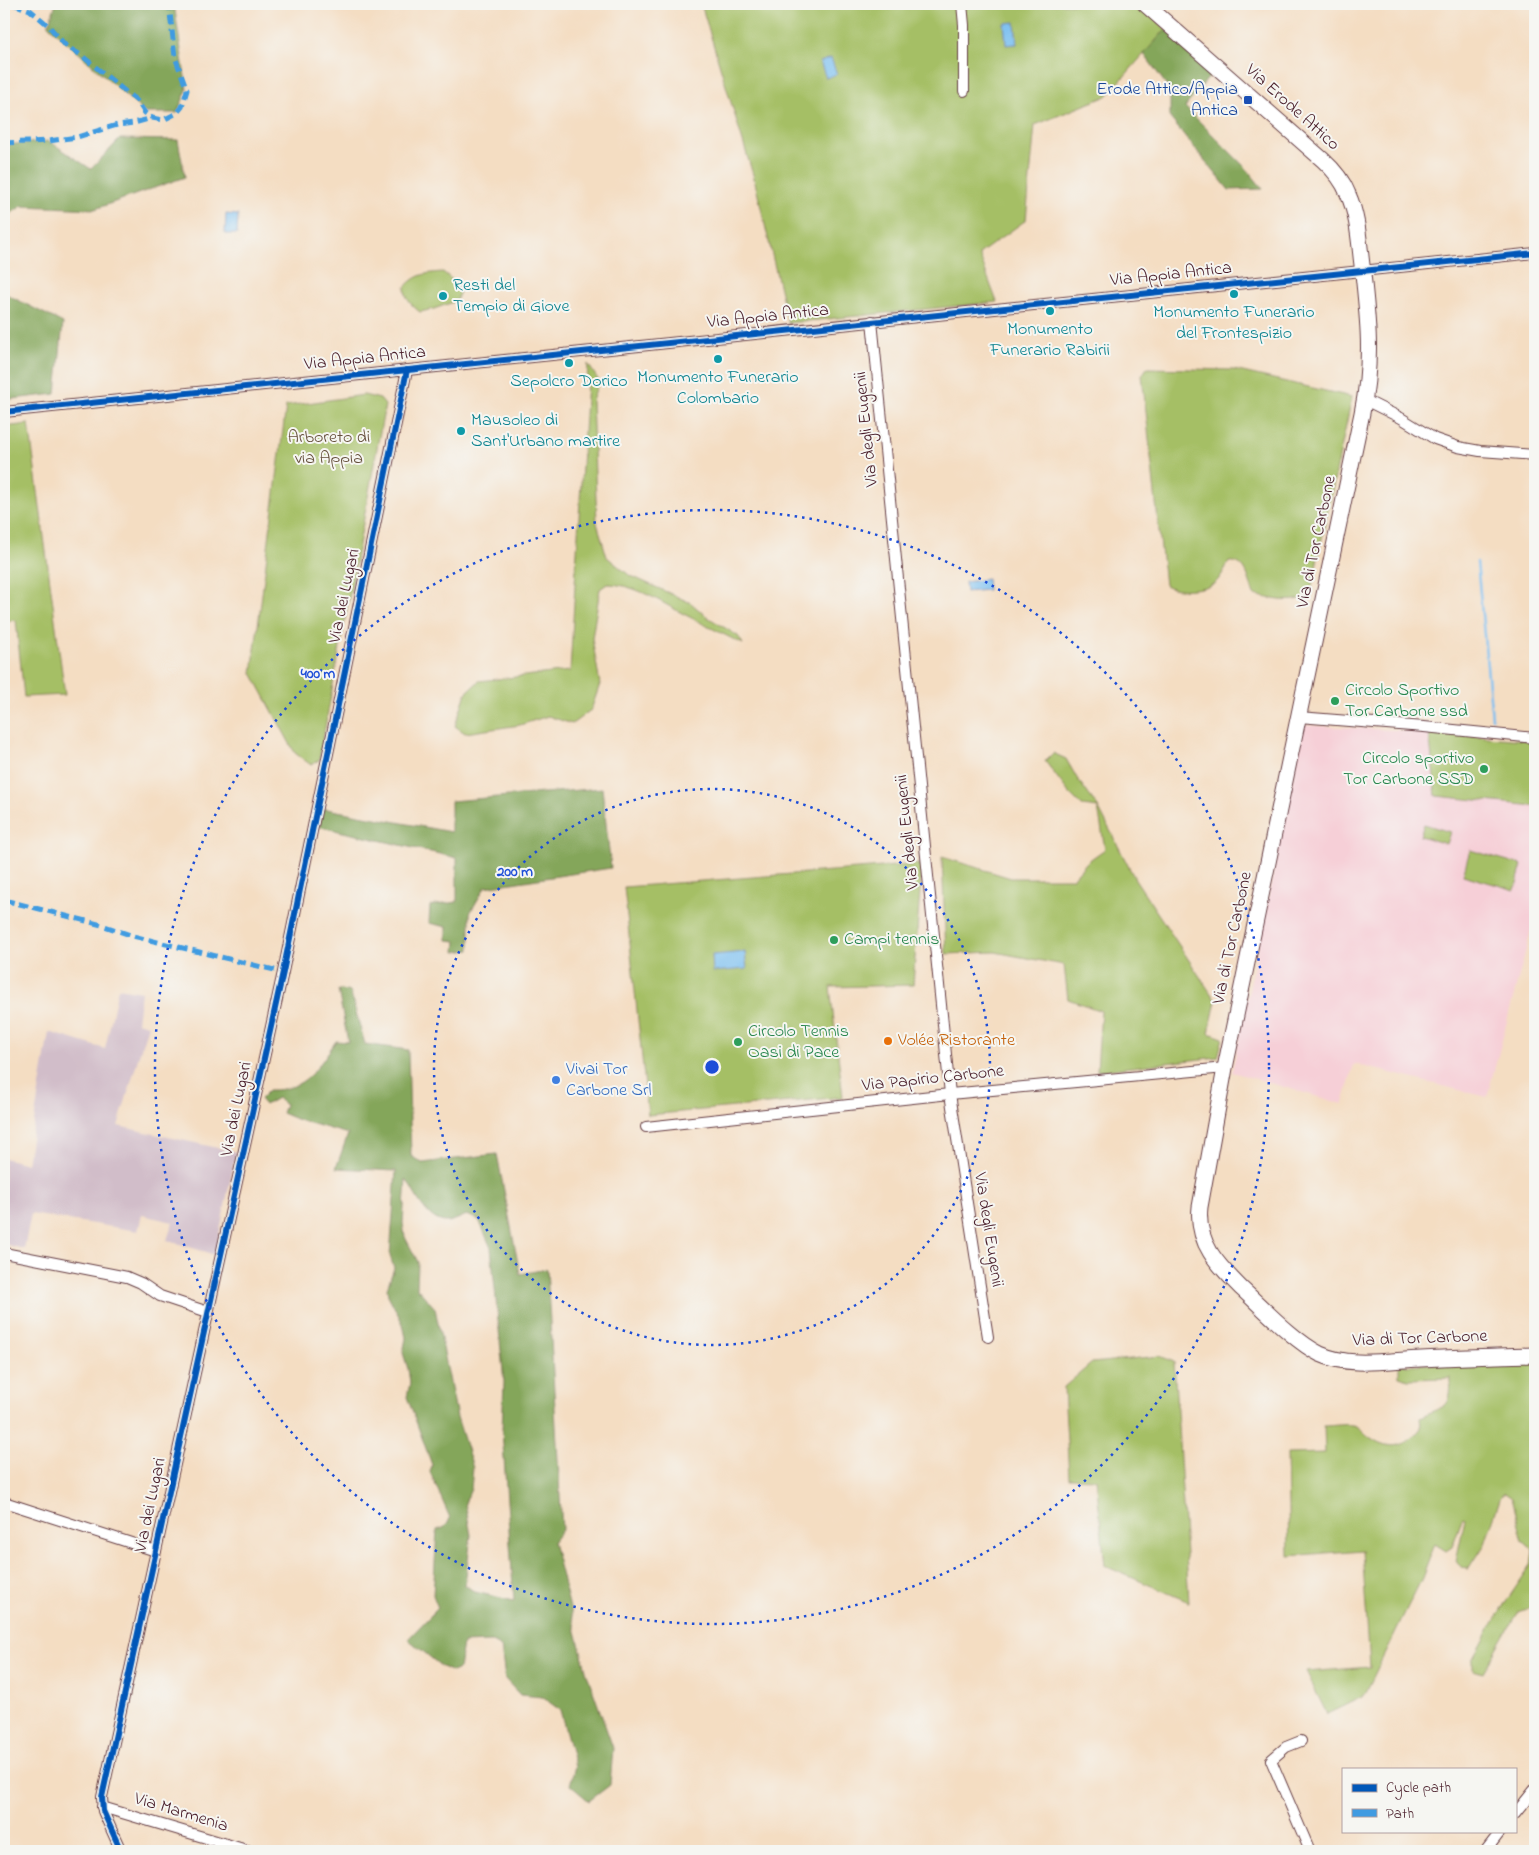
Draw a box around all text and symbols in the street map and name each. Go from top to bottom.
street label: Via Erode Attico [1238,58,1345,158]
place label: Erode Attico/Appia Antica [1096,77,1238,124]
marker: Erode Attico/Appia Antica [1242,94,1254,106]
street label: Via Appia Antica [1108,256,1233,294]
place label: Resti del Tempio di Giove [453,273,570,320]
marker: Monumento Funerario del Frontespizio [1228,288,1240,300]
marker: Resti del Tempio di Giove [437,290,449,302]
street label: Via Appia Antica [705,298,830,336]
place label: Monumento Funerario del Frontespizio [1153,300,1315,347]
marker: Monumento Funerario Rabirii [1044,305,1056,317]
place label: Monumento Funerario Rabirii [989,317,1110,364]
street label: Via Appia Antica [302,340,427,378]
marker: Monumento Funerario Colombario [712,353,724,365]
marker: Sepolcro Dorico [563,357,575,369]
place label: Monumento Funerario Colombario [637,365,799,412]
place label: Sepolcro Dorico [510,369,628,395]
street label: Via degli Eugenii [848,370,887,489]
place label: Mausoleo di Sant'Urbano martire [471,408,621,455]
park label: Arboreto di via Appia [288,425,370,472]
marker: Mausoleo di Sant'Urbano martire [455,425,467,437]
street label: Via di Tor Carbone [1290,473,1344,612]
street label: Via dei Lugari [322,546,369,647]
text: 400 m [300,663,336,685]
place label: Circolo Sportivo Tor Carbone ssd [1345,678,1468,725]
marker: Circolo Sportivo Tor Carbone ssd [1329,695,1341,707]
place label: Circolo sportivo Tor Carbone SSD [1343,746,1474,793]
marker: Circolo sportivo Tor Carbone SSD [1478,763,1490,775]
street label: Via degli Eugenii [889,773,928,892]
text: 200 m [496,861,533,883]
street label: Via di Tor Carbone [1206,869,1260,1008]
place label: Campi tennis [844,927,939,953]
marker: Campi tennis [828,934,840,946]
place label: Circolo Tennis Oasi di Pace [748,1019,849,1066]
place label: Volée Ristorante [897,1028,1016,1054]
marker: Volée Ristorante [882,1035,894,1047]
marker: Circolo Tennis Oasi di Pace [732,1036,744,1048]
place label: Vivai Tor Carbone Srl [565,1057,652,1104]
centre of rings [703,1058,721,1076]
street label: Via dei Lugari [214,1059,261,1160]
street label: Via Papirio Carbone [860,1059,1006,1099]
marker: Vivai Tor Carbone Srl [550,1074,562,1086]
street label: Via degli Eugenii [965,1170,1010,1289]
street label: Via di Tor Carbone [1351,1324,1489,1354]
street label: Via dei Lugari [128,1455,175,1556]
legend [1342,1768,1516,1832]
text: Cycle path [1386,1777,1451,1800]
street label: Via Marmenia [130,1786,231,1840]
text: Path [1386,1803,1414,1825]

